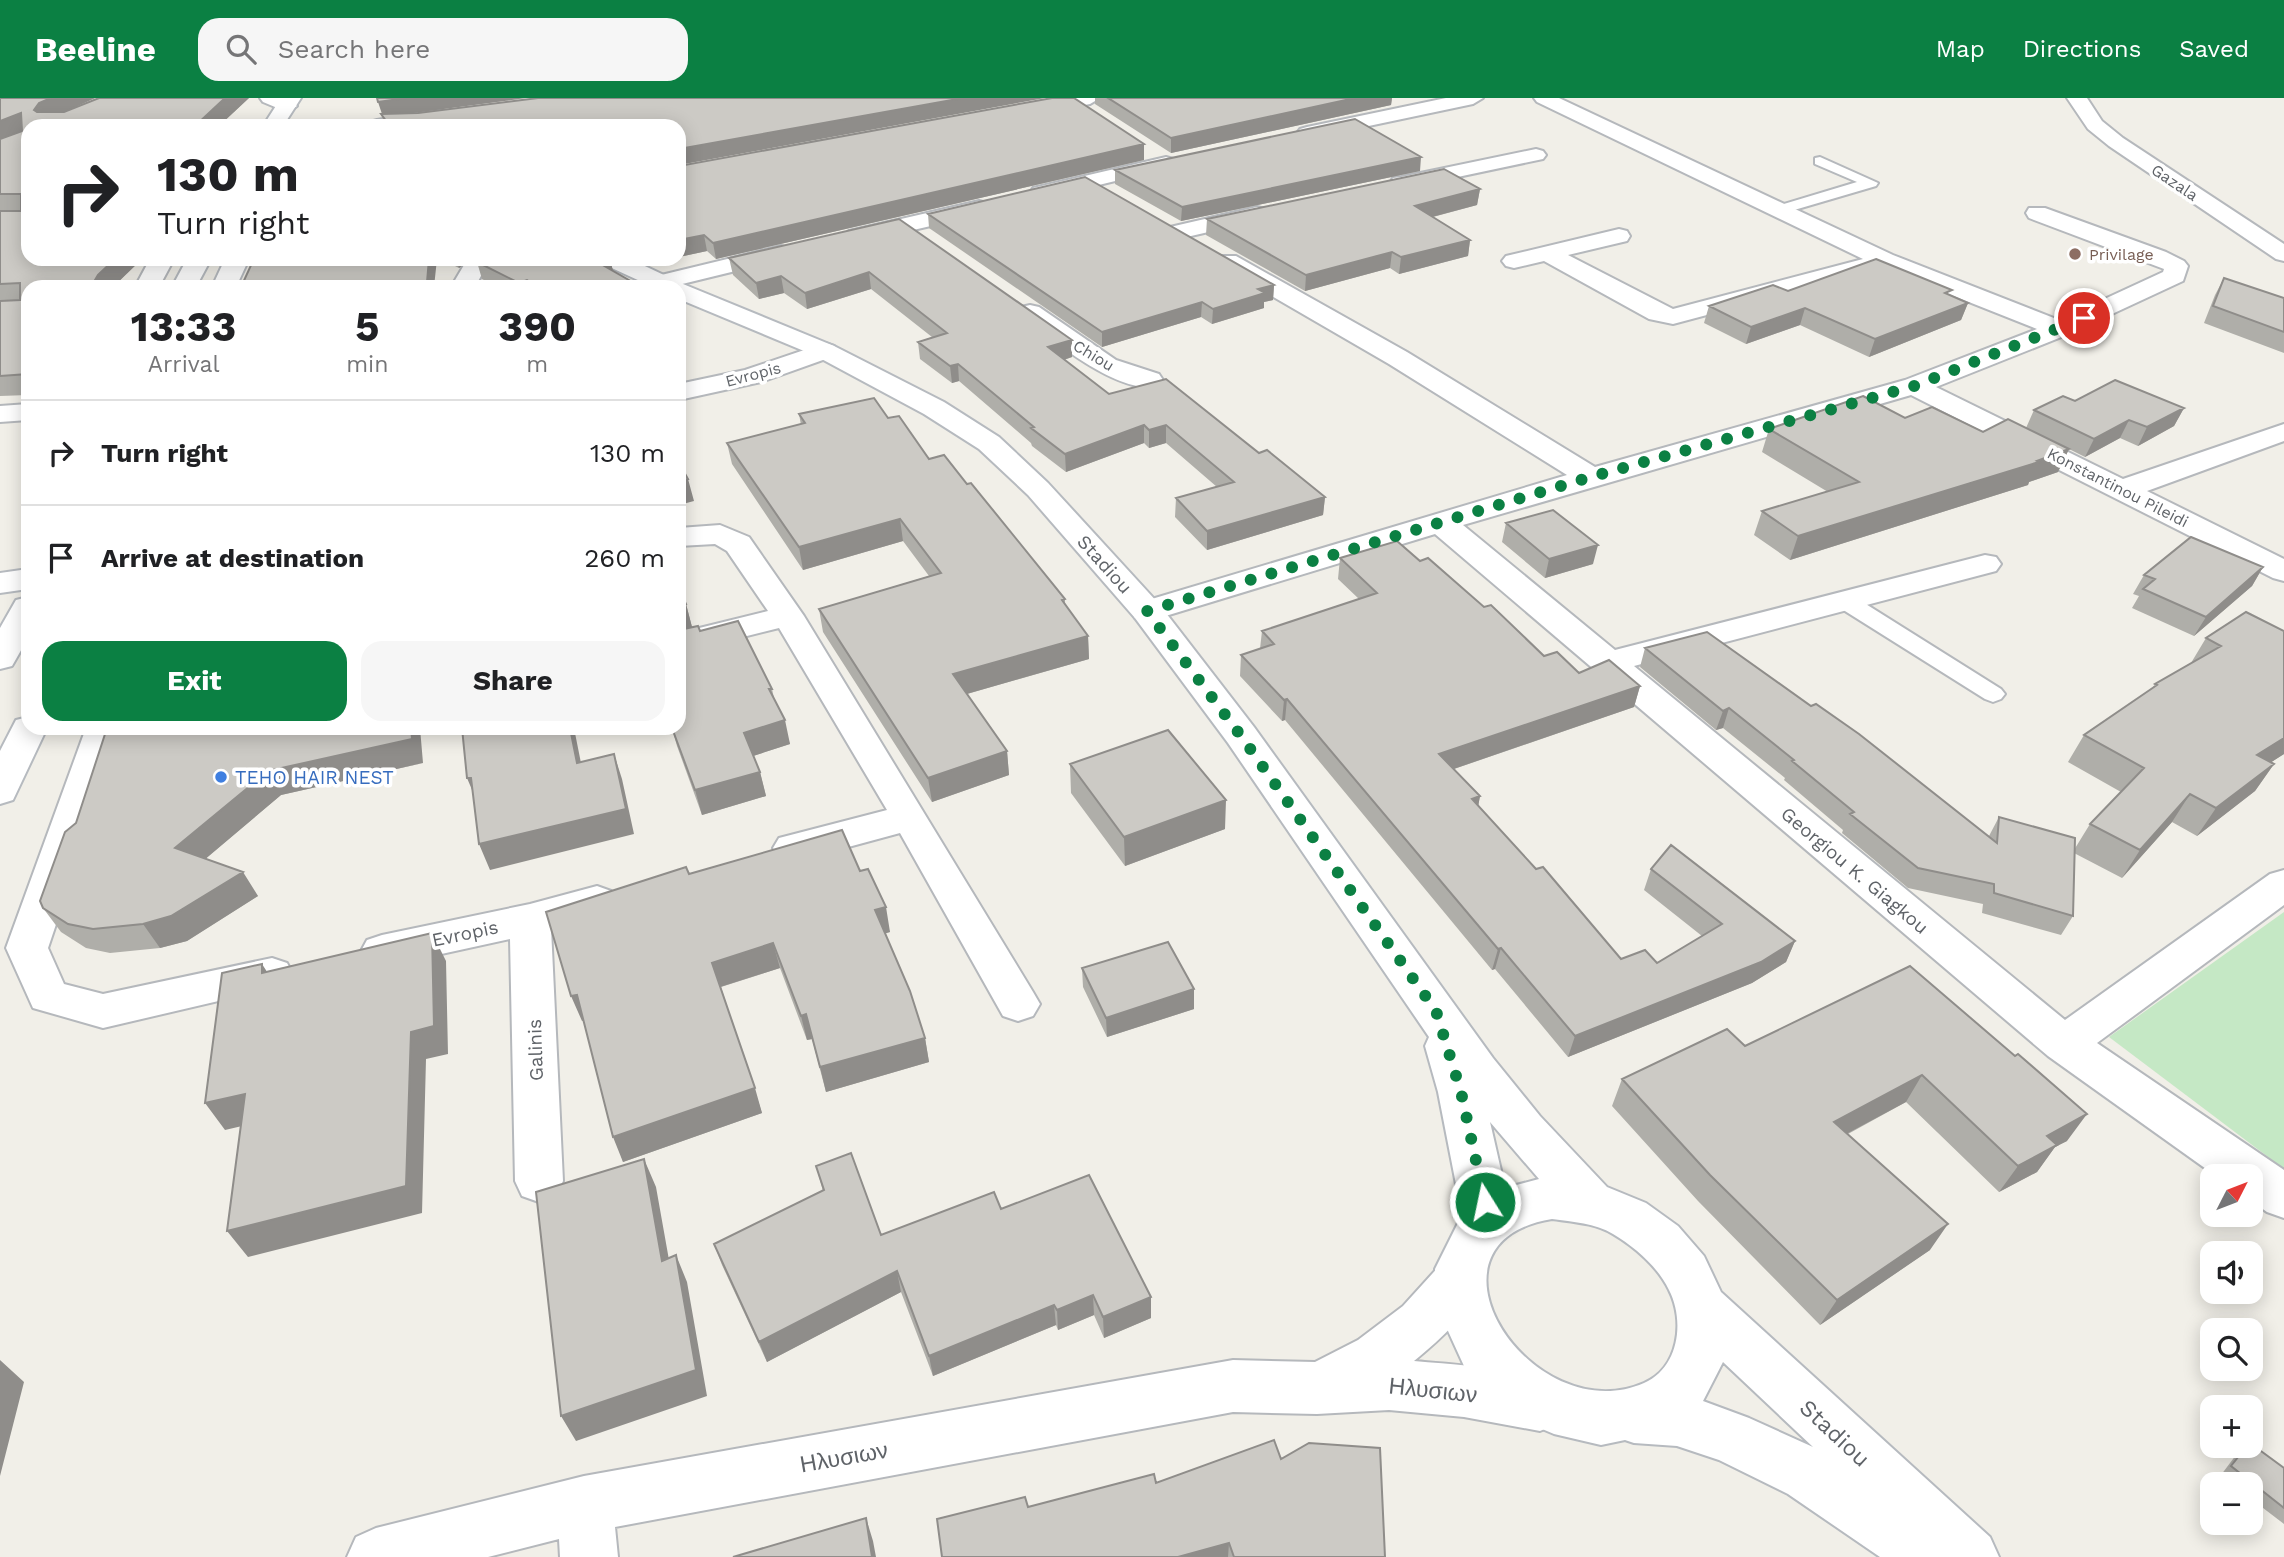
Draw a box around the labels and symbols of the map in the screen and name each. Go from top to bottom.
street label: Gazala [2148,160,2202,205]
place label: Privilage [2089,245,2154,264]
marker: Privilage [2067,246,2083,262]
pin [2054,288,2114,348]
street label: Chiou [1070,336,1118,375]
street label: Evropis [723,358,783,391]
street label: Konstantinou Pileidi [2044,444,2191,531]
street label: Stadiou [1072,530,1137,598]
place label: TEHO HAIR NEST [235,766,394,789]
marker: TEHO HAIR NEST [213,769,229,785]
street label: Georgiou K. Giagkou [1776,802,1933,939]
street label: Evropis [430,915,500,952]
street label: Galinis [523,1018,548,1081]
north arrow [2200,1164,2263,1227]
position arrow [1448,1165,1522,1239]
street label: Ηλυσιων [1387,1372,1479,1409]
street label: Stadiou [1794,1394,1875,1473]
street label: Ηλυσιων [798,1436,890,1479]

